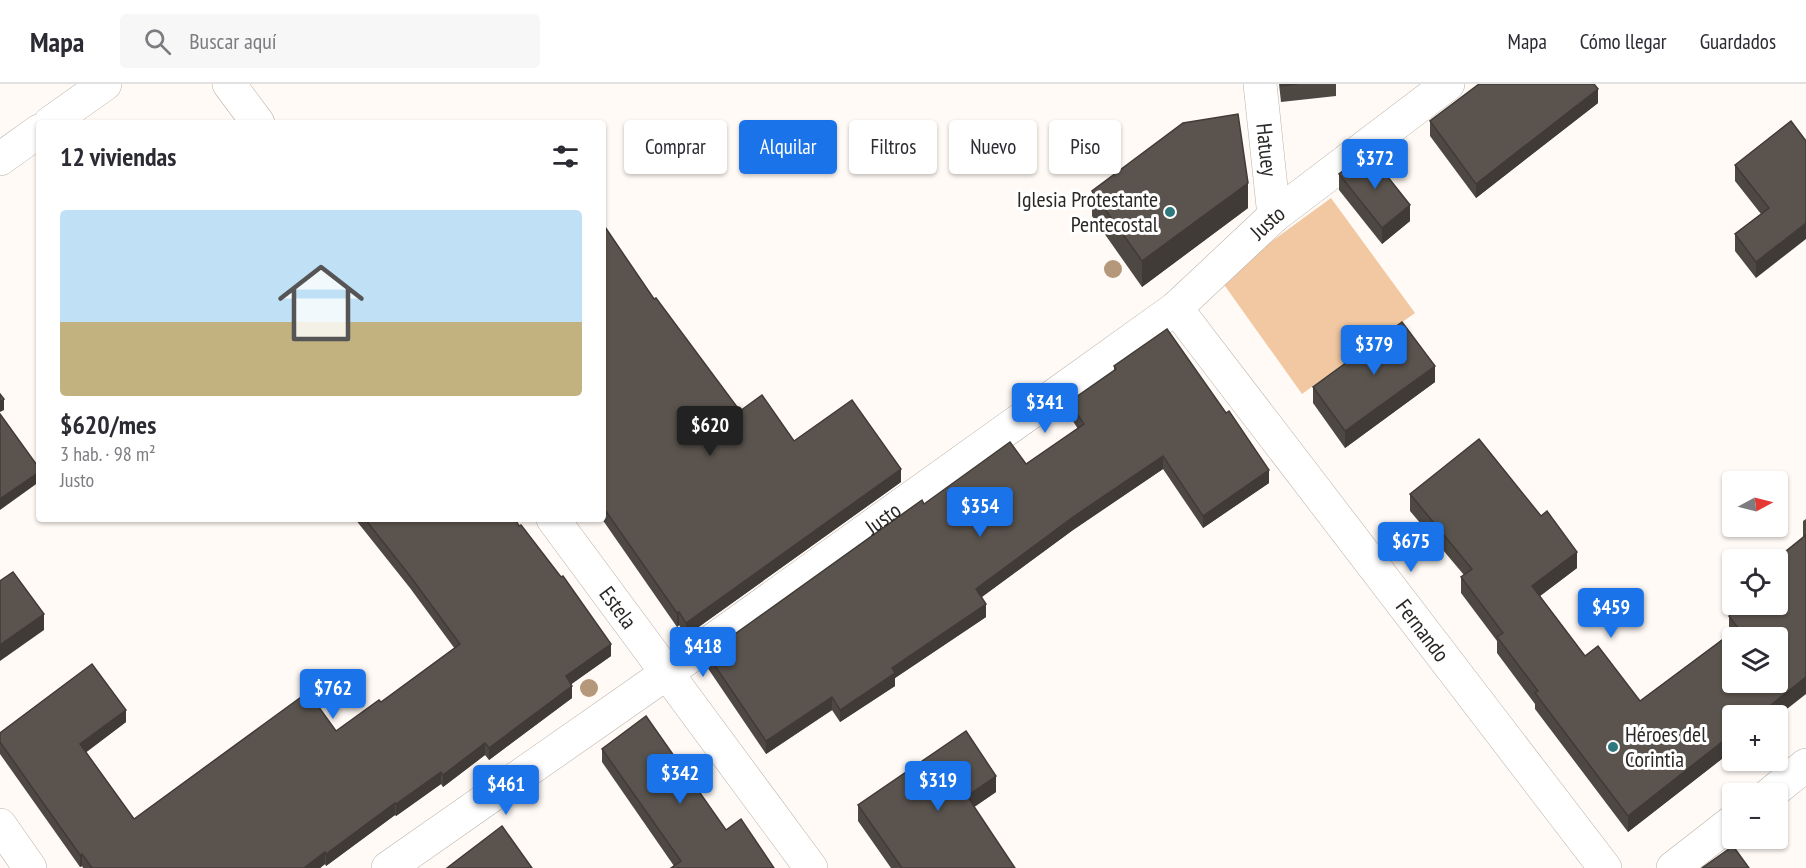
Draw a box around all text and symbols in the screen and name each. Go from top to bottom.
search box [120,14,540,68]
text: Mapa [30,23,84,60]
icon: search [141,25,174,58]
text: Buscar aquí [189,27,277,55]
text: Mapa [1508,28,1547,55]
text: Cómo llegar [1580,28,1667,55]
text: Guardados [1700,28,1776,55]
chip: Comprar [624,120,727,174]
chip: Alquilar [739,120,837,174]
chip: Filtros [849,120,937,174]
chip: Nuevo [949,120,1037,174]
chip: Piso [1049,120,1121,174]
street label: Hatuey [1250,122,1284,178]
pin: $372 [1339,139,1411,190]
text: 12 viviendas [60,140,176,173]
icon: filters [549,140,582,173]
text: $372 [1356,145,1394,171]
place label: Iglesia Protestante Pentecostal [1017,185,1159,238]
street label: Justo [1243,199,1290,246]
marker: Iglesia Protestante Pentecostal [1163,205,1177,219]
icon: home [267,249,375,357]
pin: $379 [1338,325,1410,376]
text: $379 [1355,331,1393,357]
pin: $341 [1009,383,1081,434]
text: $341 [1026,389,1064,415]
pin: $620 [674,406,746,457]
text: $620/mes [60,408,156,441]
text: $620 [691,412,729,438]
text: 3 hab. · 98 m² [60,441,156,467]
text: Justo [60,467,94,493]
north arrow [1722,471,1788,537]
map controls [1722,471,1788,849]
pin: $354 [944,487,1016,538]
text: $354 [961,493,999,519]
street label: Justo [859,496,906,541]
pin: $675 [1375,522,1447,573]
text: $675 [1392,528,1430,554]
button: locate [1722,549,1788,615]
street label: Estela [594,581,643,634]
pin: $459 [1575,588,1647,639]
street label: Fernando [1390,593,1456,667]
text: $459 [1592,594,1630,620]
pin: $418 [667,627,739,678]
button: layers [1722,627,1788,693]
text: $418 [684,633,722,659]
pin: $762 [297,669,369,720]
text: $762 [314,675,352,701]
button: + [1722,705,1788,771]
place label: Héroes del Corintia [1625,720,1707,773]
marker: Héroes del Corintia [1606,740,1620,754]
pin: $342 [644,754,716,805]
text: $342 [661,760,699,786]
pin: $319 [902,761,974,812]
pin: $461 [470,765,542,816]
text: $319 [919,767,957,793]
text: $461 [487,771,525,797]
button: − [1722,783,1788,849]

